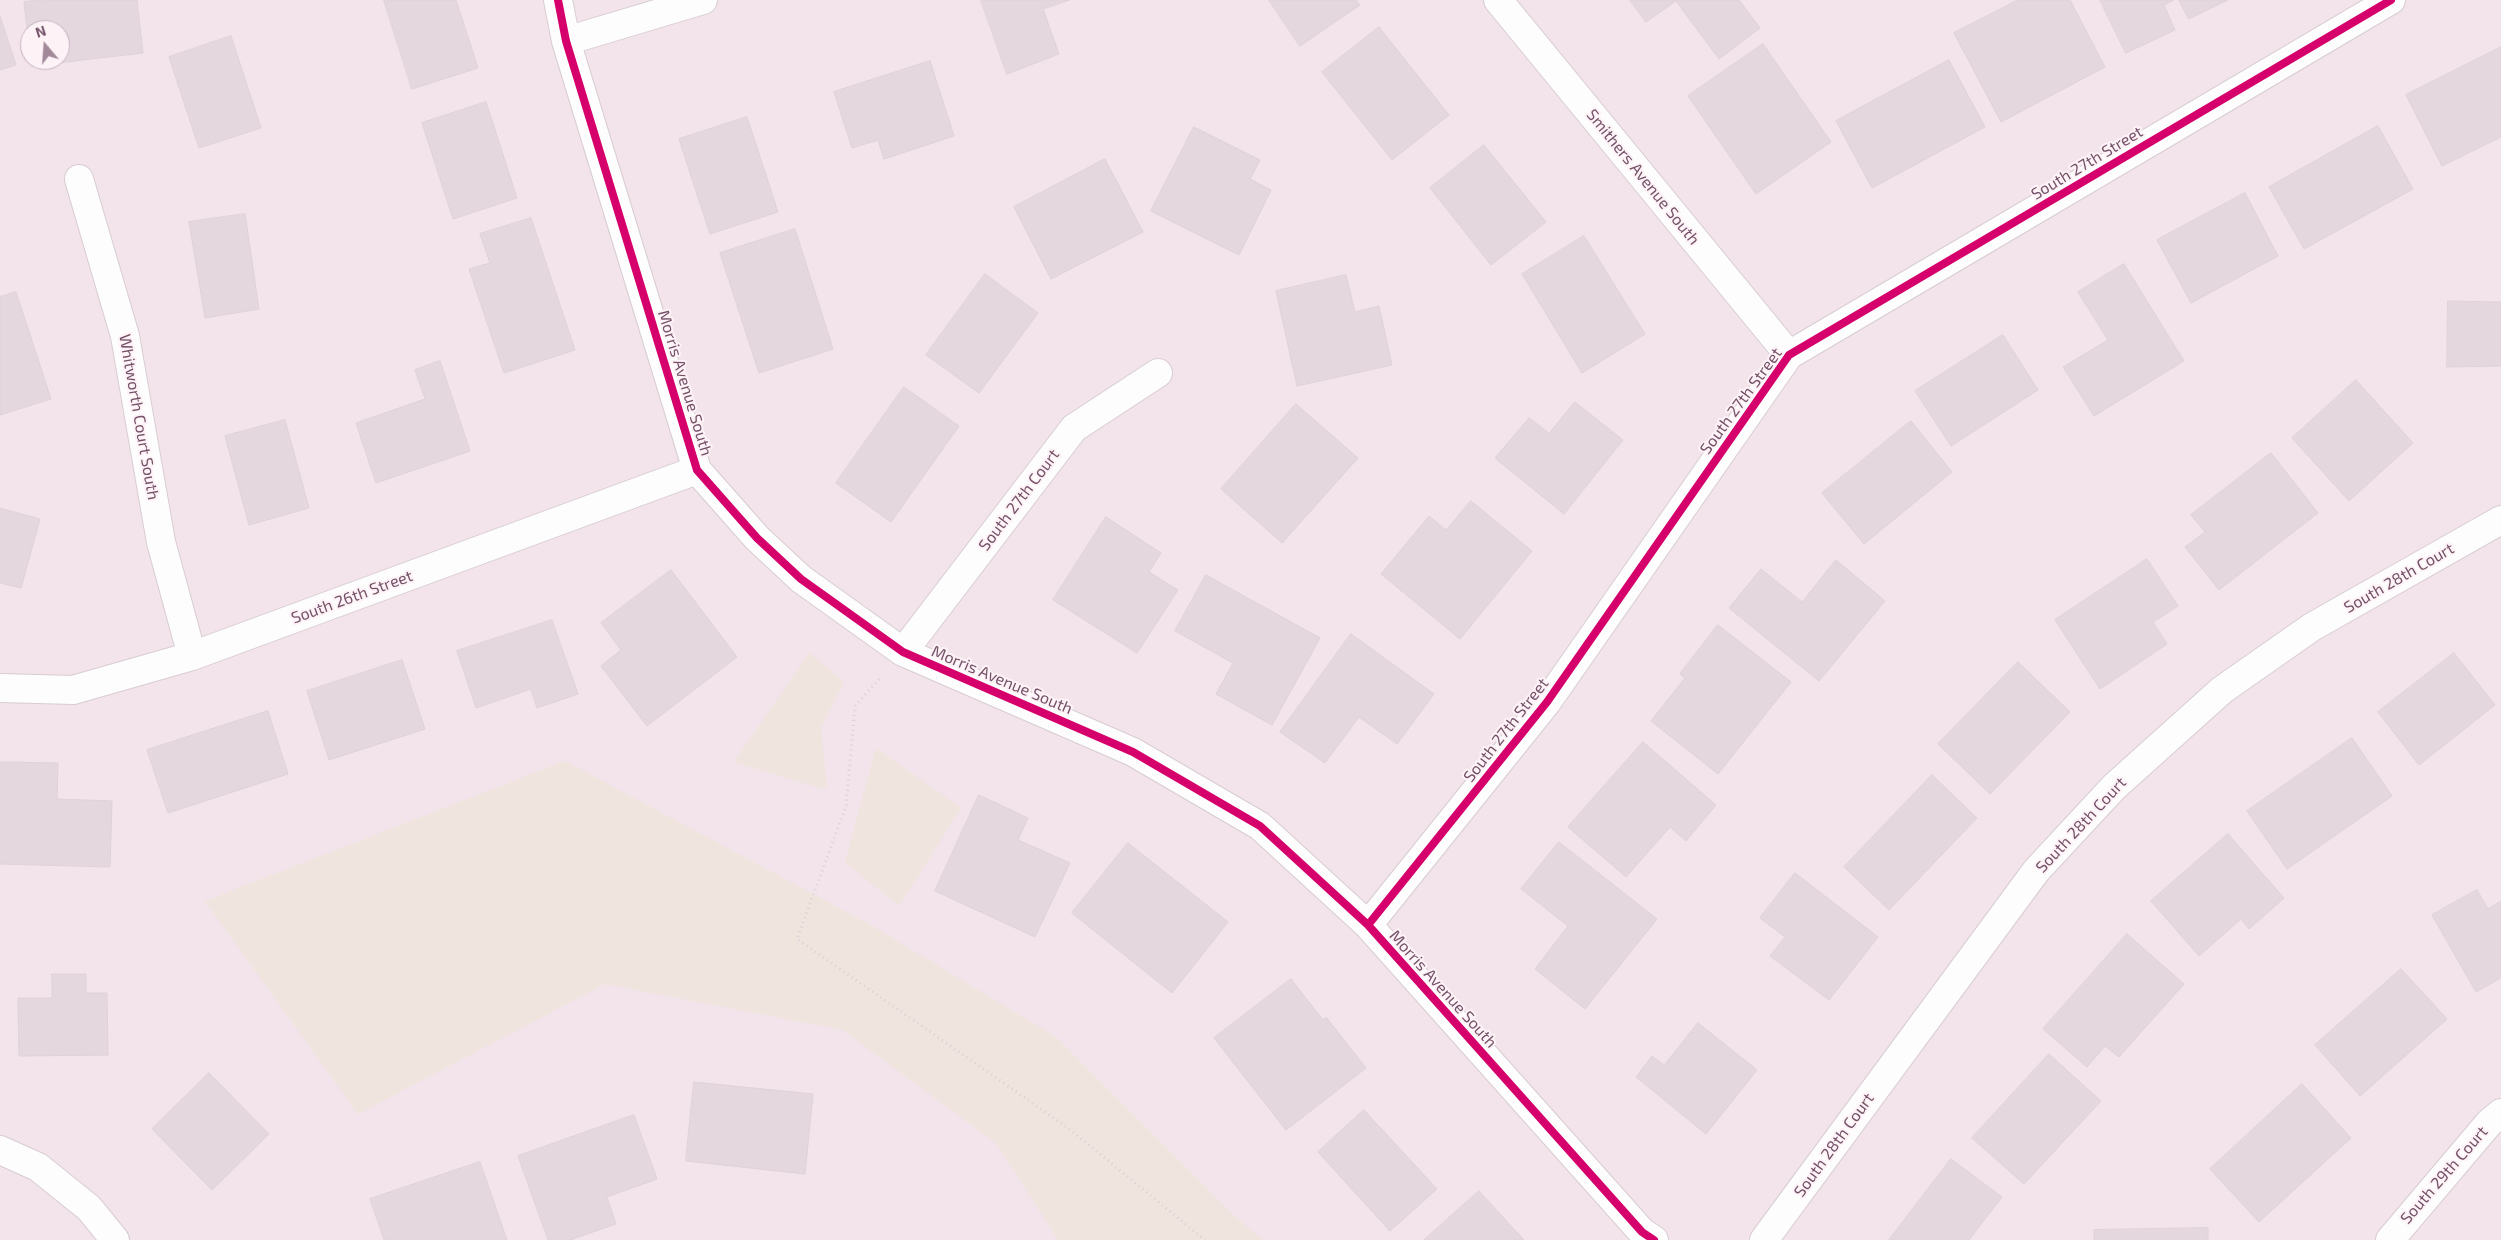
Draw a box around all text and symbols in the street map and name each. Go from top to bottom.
north arrow [20,20,70,70]
text: N [33,22,48,41]
street label: Smithers Avenue South [1582,105,1704,249]
street label: South 27th Street [2028,122,2146,204]
street label: Morris Avenue South [654,308,716,458]
street label: Whitworth Court South [115,333,163,501]
street label: South 27th Street [1696,344,1786,458]
street label: South 27th Court [975,445,1063,555]
street label: South 28th Court [2341,539,2457,617]
street label: South 26th Street [289,566,415,628]
street label: Morris Avenue South [929,642,1075,718]
street label: South 27th Street [1459,674,1553,786]
street label: South 28th Court [2032,773,2130,877]
street label: Morris Avenue South [1385,926,1501,1052]
street label: South 28th Court [1790,1089,1878,1201]
street label: South 29th Court [2396,1122,2492,1228]

